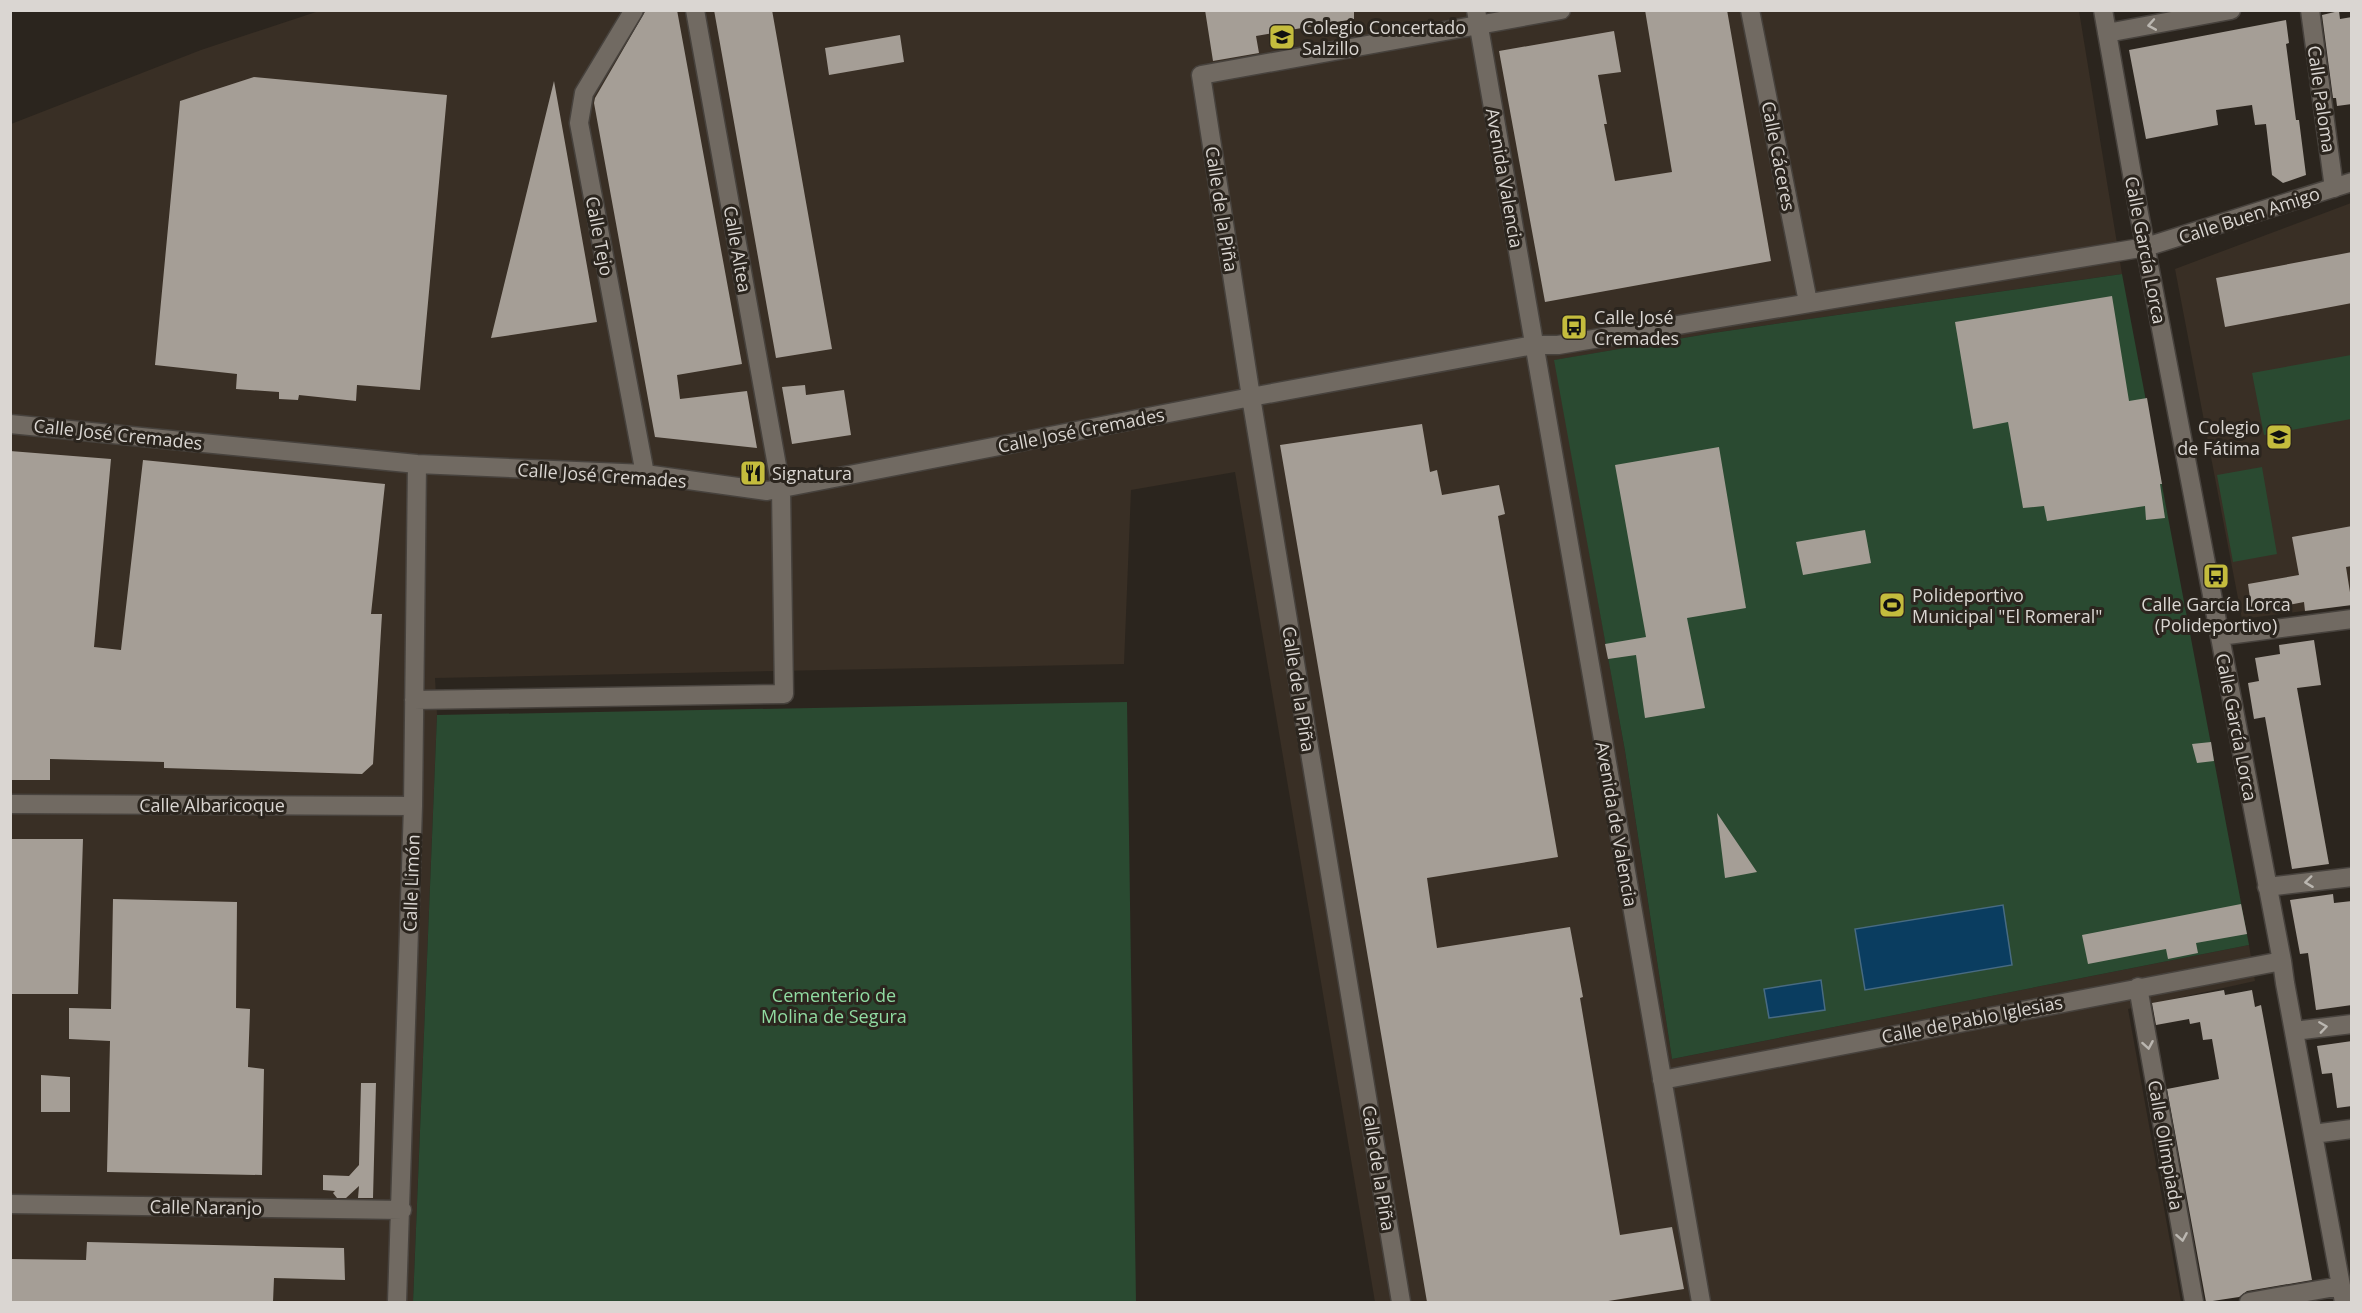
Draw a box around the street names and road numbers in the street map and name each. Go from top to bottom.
street label: Calle Paloma [2303,44,2341,154]
street label: Calle Cáceres [1757,99,1801,213]
street label: Avenida Valencia [1481,106,1529,250]
street label: Calle de la Piña [1200,145,1244,273]
street label: Calle García Lorca [2120,174,2172,326]
street label: Calle Buen Amigo [2175,181,2323,249]
street label: Calle Tejo [581,194,619,278]
street label: Calle Altea [719,204,757,294]
street label: Calle José Cremades [996,402,1166,458]
street label: Calle José Cremades [33,413,203,455]
street label: Calle José Cremades [517,457,687,493]
street label: Calle de la Piña [1277,625,1321,753]
street label: Calle García Lorca [2211,651,2263,803]
street label: Avenida de Valencia [1591,740,1643,908]
street label: Calle Albaricoque [139,793,285,817]
street label: Calle Limón [397,834,425,932]
street label: Calle de Pablo Iglesias [1879,990,2065,1048]
street label: Calle Olimpiada [2143,1078,2189,1212]
street label: Calle de la Piña [1357,1104,1401,1232]
street label: Calle Naranjo [150,1194,262,1220]

